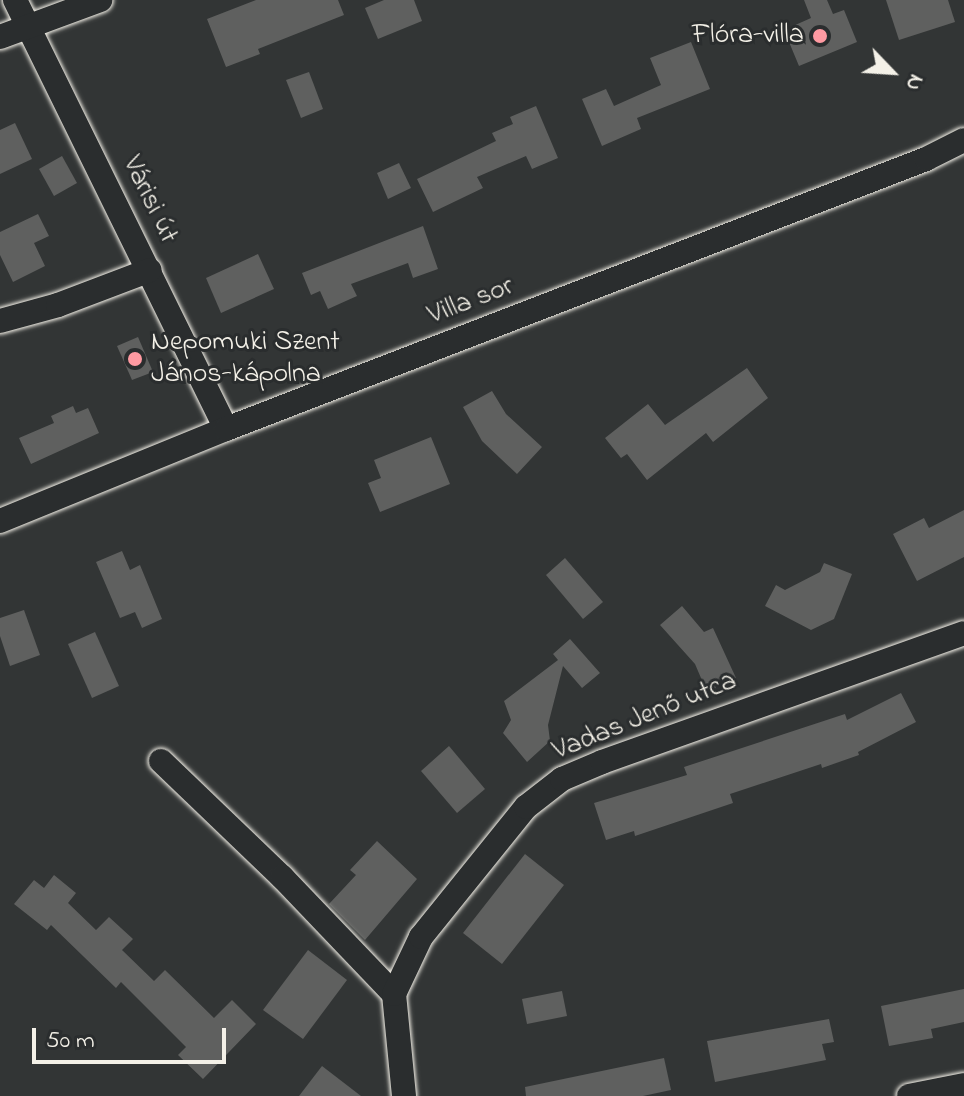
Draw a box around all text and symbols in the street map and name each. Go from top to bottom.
place label: Flóra-villa [692,19,804,53]
marker: Flóra-villa [811,27,829,45]
north arrow [852,32,932,112]
text: N [896,69,931,96]
street label: Várisi út [114,151,184,249]
street label: Villa sor [424,270,518,334]
place label: Nepomuki Szent János-kápolna [151,326,340,392]
marker: Nepomuki Szent János-kápolna [126,350,144,368]
street label: Vadas Jenő utca [548,665,742,769]
scale bar [36,1012,230,1062]
text: 50 m [46,1024,95,1059]

